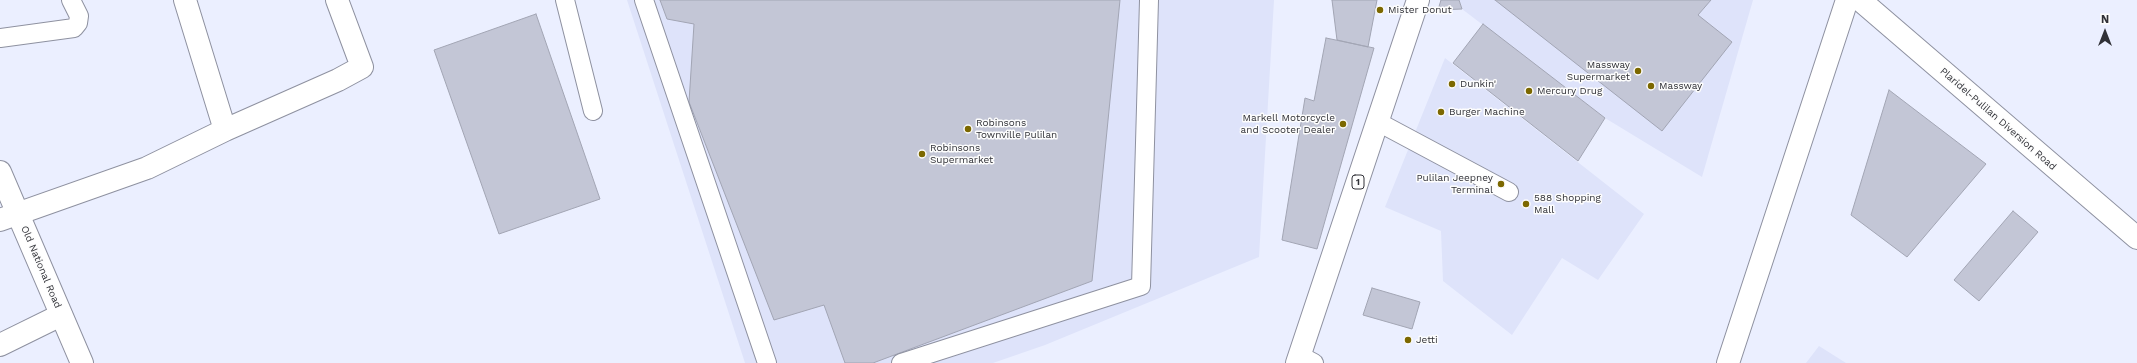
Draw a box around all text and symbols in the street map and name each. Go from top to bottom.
place label: Mister Donut [1388,4,1452,16]
marker: Mister Donut [1375,5,1385,15]
north arrow [2085,12,2125,52]
text: N [2101,13,2109,26]
place label: Massway Supermarket [1567,59,1630,82]
street label: Plaridel-Pulilan Diversion Road [1937,65,2059,173]
marker: Massway Supermarket [1633,66,1643,76]
place label: Dunkin' [1460,78,1496,90]
marker: Dunkin' [1447,79,1457,89]
place label: Massway [1659,80,1702,92]
marker: Massway [1646,81,1656,91]
place label: Mercury Drug [1537,85,1602,97]
marker: Mercury Drug [1524,86,1534,96]
place label: Burger Machine [1449,106,1525,118]
marker: Burger Machine [1436,107,1446,117]
place label: Markell Motorcycle and Scooter Dealer [1241,112,1335,136]
place label: Robinsons Townville Pulilan [976,117,1057,140]
marker: Markell Motorcycle and Scooter Dealer [1338,119,1348,129]
marker: Robinsons Townville Pulilan [963,124,973,134]
place label: Robinsons Supermarket [930,142,993,166]
marker: Robinsons Supermarket [917,149,927,159]
place label: Pulilan Jeepney Terminal [1416,172,1493,196]
road number: 1 [1352,175,1364,189]
marker: Pulilan Jeepney Terminal [1496,179,1506,189]
place label: 588 Shopping Mall [1534,192,1601,216]
marker: 588 Shopping Mall [1521,199,1531,209]
street label: Old National Road [18,224,64,310]
place label: Jetti [1416,334,1438,346]
marker: Jetti [1403,335,1413,345]

